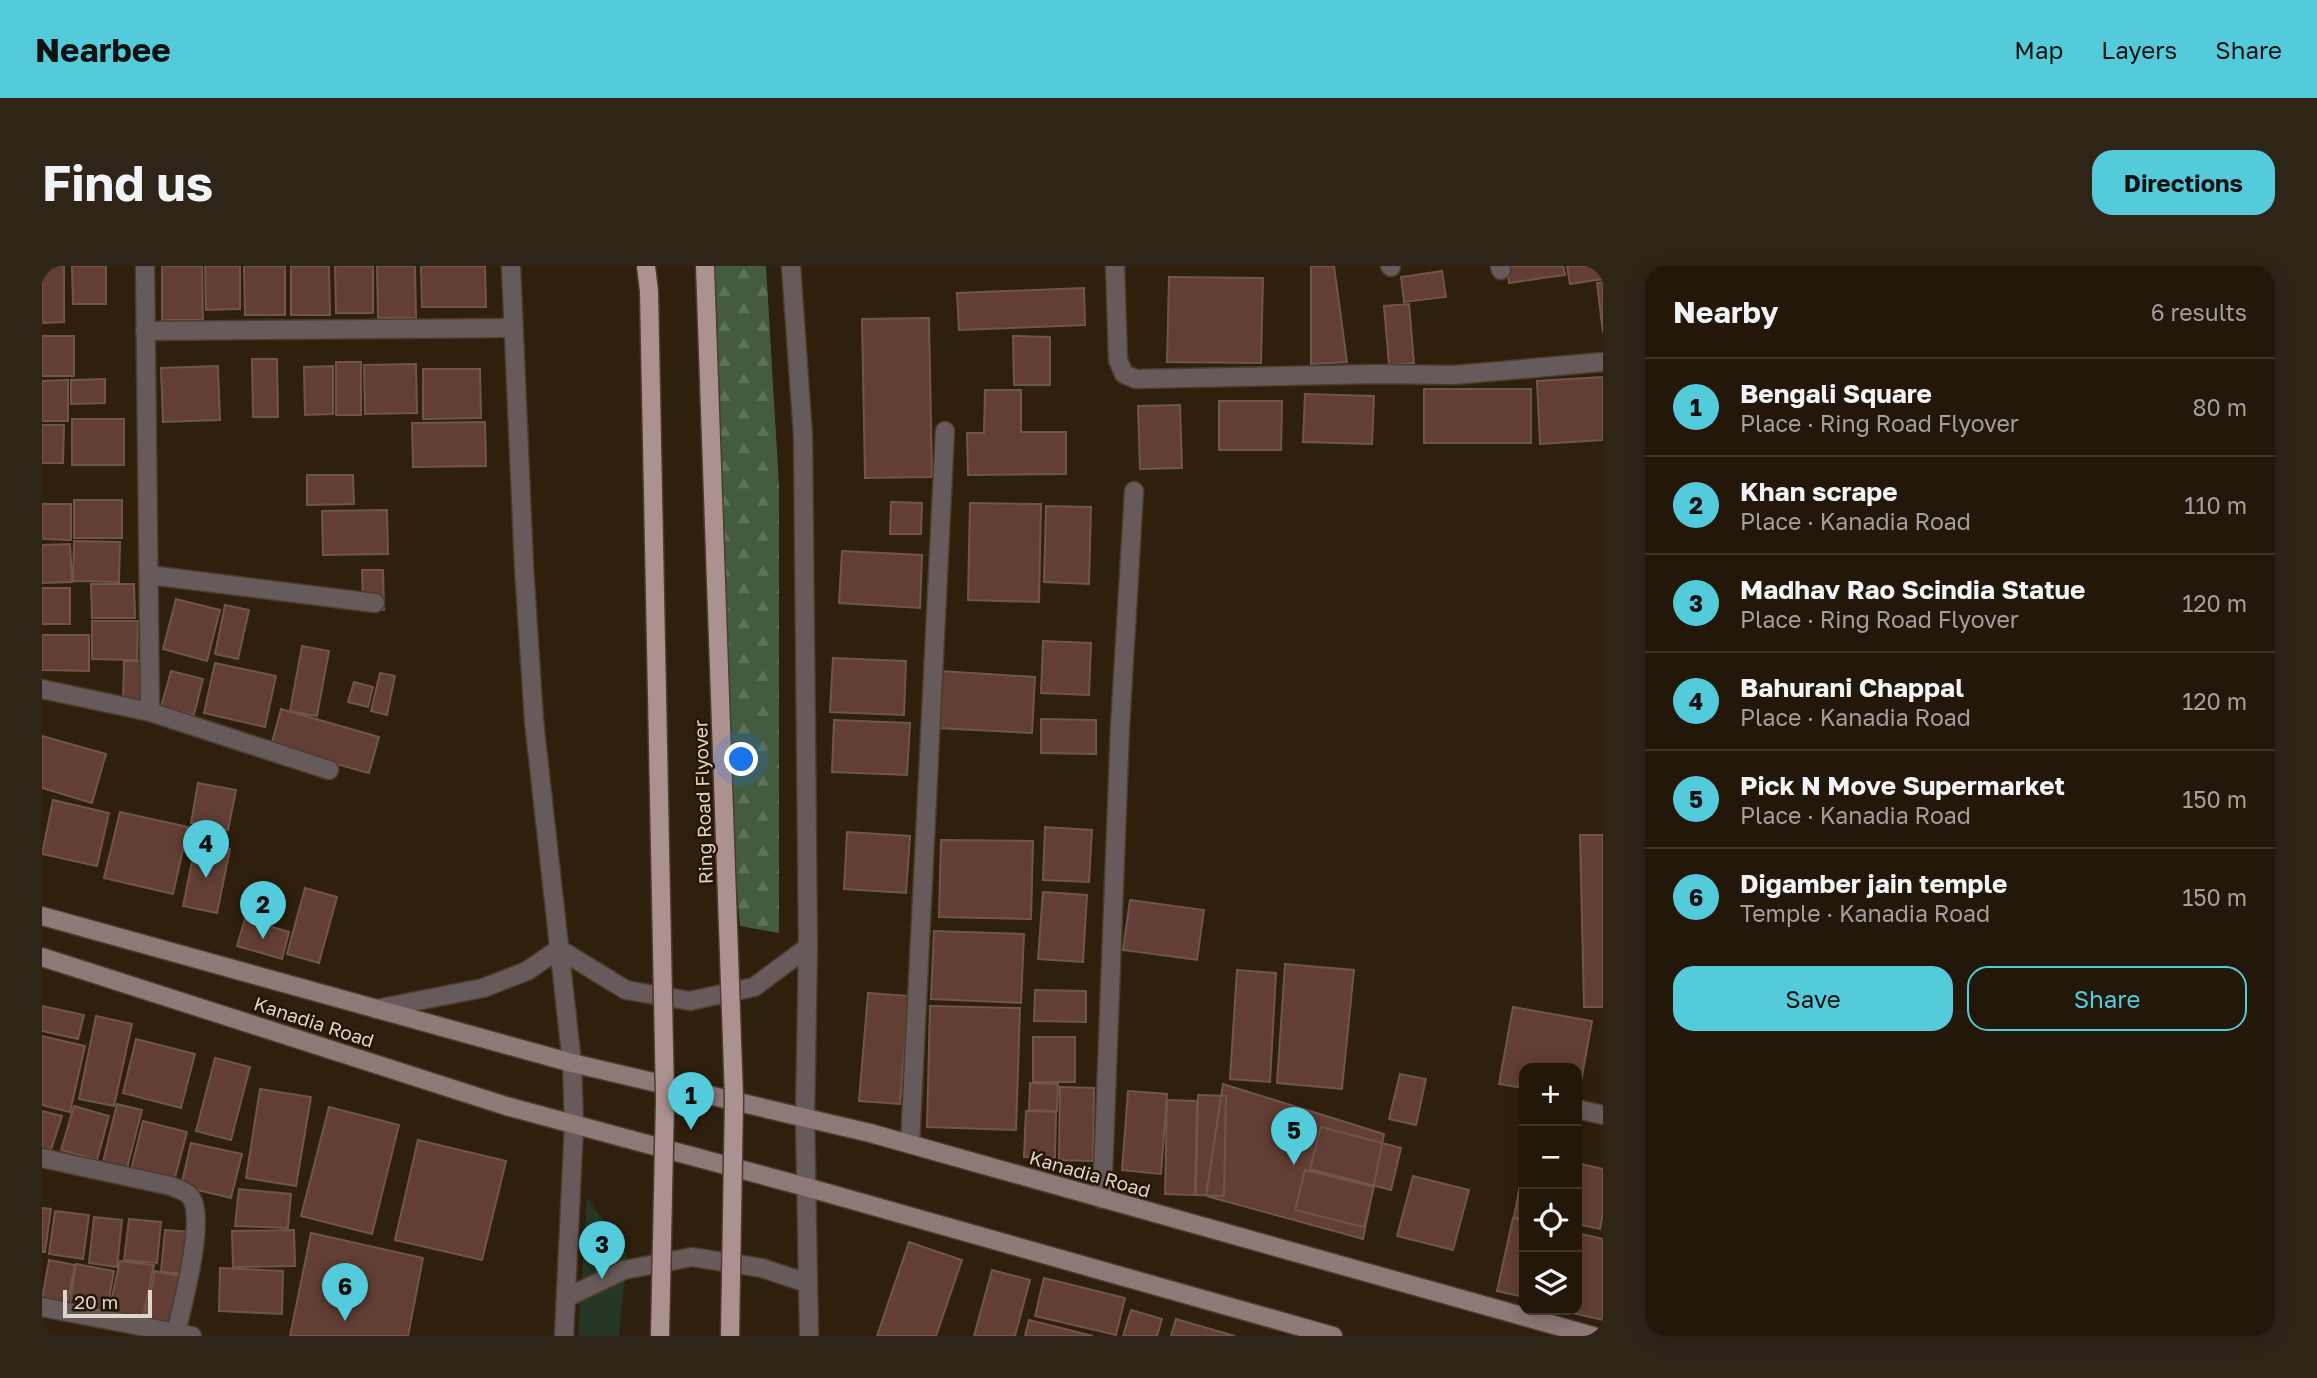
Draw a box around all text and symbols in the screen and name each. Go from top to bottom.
text: Nearbee [35,30,171,69]
text: Map [2014,35,2063,64]
text: Layers [2101,35,2177,64]
text: Share [2215,35,2282,64]
button: Directions [2092,150,2275,215]
text: Find us [42,153,213,212]
text: Nearby [1673,294,1778,330]
text: 6 results [2151,298,2247,326]
text: Bengali Square [1740,378,1932,409]
text: 1 [1690,393,1702,421]
text: 80 m [2193,393,2247,421]
text: Place · Ring Road Flyover [1740,409,2019,437]
text: Khan scrape [1740,476,1898,507]
text: 2 [1689,491,1703,519]
text: 110 m [2184,491,2247,519]
text: Place · Kanadia Road [1740,507,1971,535]
text: Madhav Rao Scindia Statue [1740,574,2085,605]
text: 3 [1689,589,1703,617]
text: 120 m [2182,589,2247,617]
text: Place · Ring Road Flyover [1740,605,2019,633]
text: Bahurani Chappal [1740,672,1964,703]
text: 4 [1689,687,1703,715]
text: 120 m [2182,687,2247,715]
text: Place · Kanadia Road [1740,703,1971,731]
street label: Ring Road Flyover [688,719,717,885]
your location [724,742,758,776]
text: Pick N Move Supermarket [1740,770,2065,801]
text: 5 [1689,785,1703,813]
text: 150 m [2182,785,2247,813]
text: Place · Kanadia Road [1740,801,1971,829]
pin: 4 [183,820,229,878]
text: Digamber jain temple [1740,868,2007,899]
pin: 2 [240,881,286,939]
text: 6 [1689,883,1703,911]
text: 150 m [2182,883,2247,911]
text: Temple · Kanadia Road [1740,899,1990,927]
button: Save [1673,966,1953,1031]
button: Share [1967,966,2247,1031]
street label: Kanadia Road [251,991,377,1052]
map controls [1519,1063,1582,1315]
button: + [1519,1063,1582,1126]
pin: 1 [668,1072,714,1130]
pin: 5 [1271,1107,1317,1165]
button: − [1519,1126,1582,1189]
street label: Kanadia Road [1027,1145,1153,1202]
button: locate [1519,1189,1582,1252]
pin: 3 [579,1221,625,1279]
button: layers [1519,1252,1582,1315]
pin: 6 [322,1263,368,1321]
scale bar [63,1287,152,1319]
text: 20 m [74,1290,118,1313]

